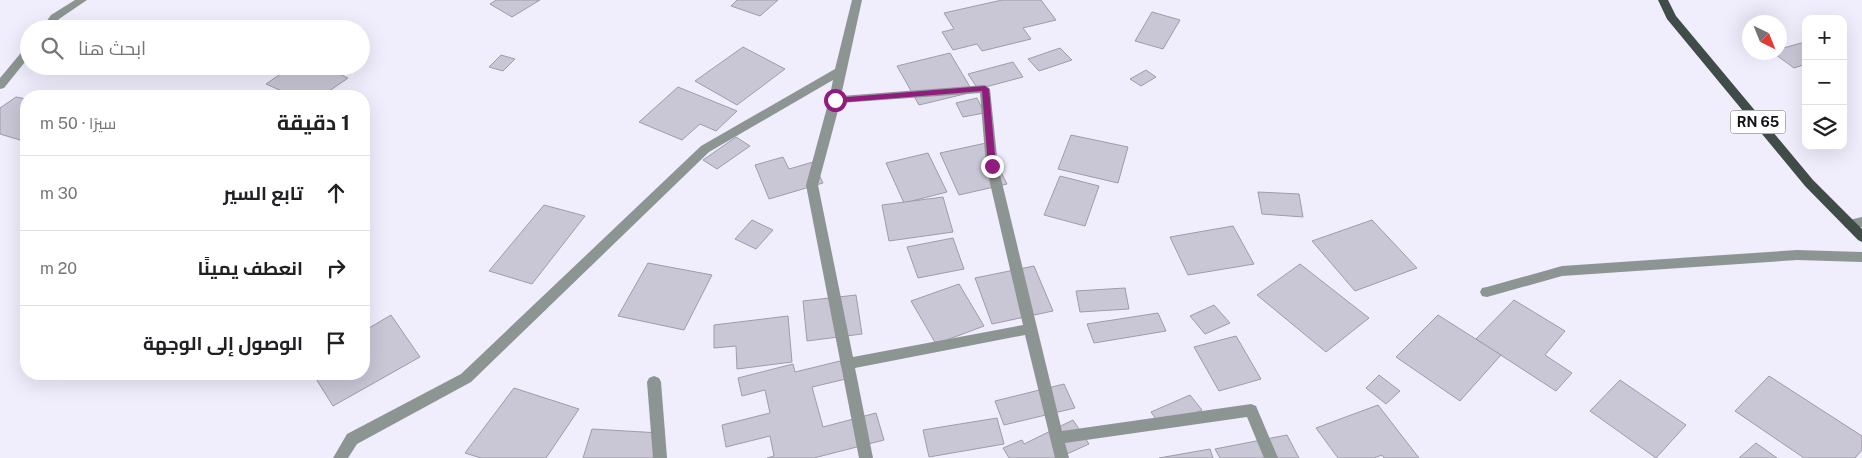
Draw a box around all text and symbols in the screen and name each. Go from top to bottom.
north arrow [1742,15,1787,60]
map controls [1802,15,1847,150]
button: + [1802,15,1847,60]
search box [20,20,370,75]
icon: search [38,34,66,62]
text: ابحث هنا [78,37,146,59]
button: − [1802,60,1847,105]
route start [824,89,847,112]
button: layers [1802,105,1847,150]
text: 1 دقيقة [277,110,350,135]
road number: RN 65 [1730,110,1786,134]
text: سيرًا · 50 m [40,114,116,133]
route end [981,155,1004,178]
icon: ahead [322,179,350,207]
text: تابع السير [223,182,303,204]
text: 30 m [40,184,78,203]
icon: right [322,254,350,282]
text: انعطف يمينًا [197,257,303,279]
text: 20 m [40,259,77,278]
icon: arrive [322,329,350,357]
text: الوصول إلى الوجهة [143,332,303,354]

